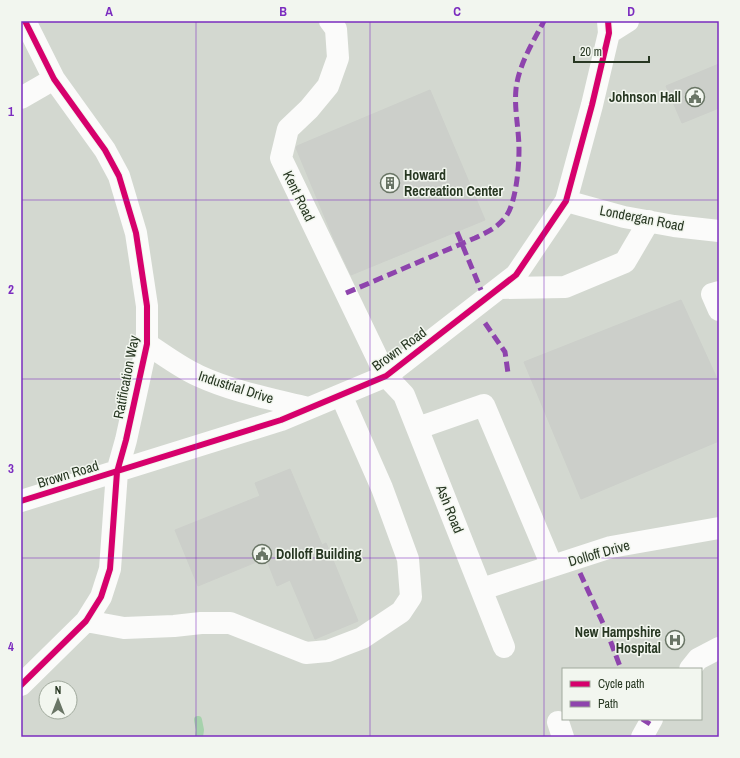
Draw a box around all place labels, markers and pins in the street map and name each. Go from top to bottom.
public building icon: Johnson Hall [684,86,706,108]
place label: Johnson Hall [609,88,681,106]
place label: Howard Recreation Center [404,166,503,200]
building icon: Howard Recreation Center [379,172,401,194]
public building icon: Dolloff Building [251,543,273,565]
place label: Dolloff Building [276,545,361,563]
place label: New Hampshire Hospital [575,623,661,657]
hospital icon: New Hampshire Hospital [664,629,686,651]

